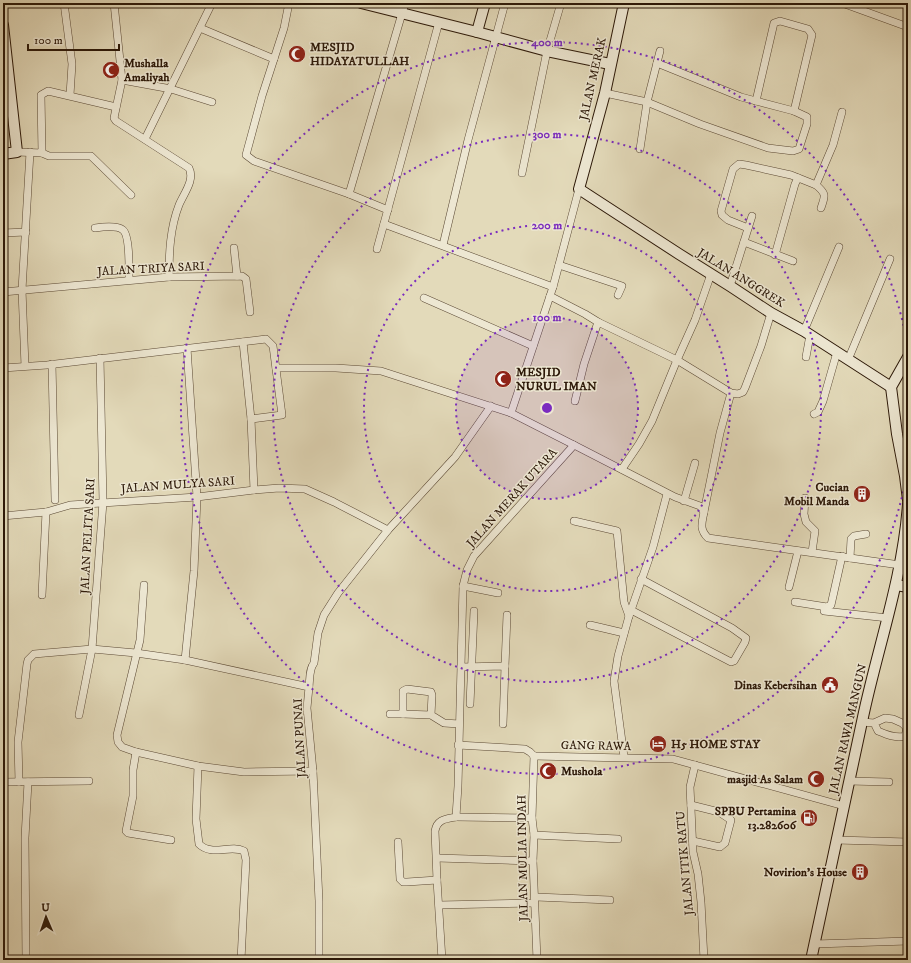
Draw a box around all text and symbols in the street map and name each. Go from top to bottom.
scale bar [28,26,119,52]
text: 100 m [34,33,63,48]
text: 400 m [530,35,563,50]
street label: JALAN MERAK [576,36,610,123]
place label: MESJID HIDAYATULLAH [310,40,409,69]
mosque icon: MESJID HIDAYATULLAH [287,44,307,64]
place label: Mushalla Amaliyah [123,56,170,85]
mosque icon: Mushalla Amaliyah [101,60,121,80]
text: 300 m [533,127,561,142]
text: 200 m [532,218,562,233]
street label: JALAN ANGGREK [694,245,788,311]
street label: JALAN TRIYA SARI [96,259,205,279]
text: 100 m [533,310,561,325]
place label: MESJID NURUL IMAN [516,365,597,394]
mosque icon: MESJID NURUL IMAN [493,369,513,389]
centre of rings [540,401,554,415]
street label: JALAN MERAK UTARA [463,445,561,552]
street label: JALAN MULYA SARI [120,474,235,497]
street label: JALAN PELITA SARI [77,478,99,595]
place label: Cucian Mobil Manda [784,480,850,509]
building icon: Cucian Mobil Manda [852,484,872,504]
street label: JALAN RAWA MANGUN [825,662,870,797]
public building icon: Dinas Kebersihan [820,675,840,695]
place label: Dinas Kebersihan [734,678,818,693]
street label: JALAN PUNAI [290,698,310,779]
hotel icon: H5 HOME STAY [648,734,668,754]
place label: H5 HOME STAY [671,737,760,752]
street label: GANG RAWA [561,738,632,754]
mosque icon: Mushola [538,761,558,781]
place label: Mushola [561,764,603,779]
mosque icon: masjid As Salam [806,769,826,789]
place label: masjid As Salam [727,772,803,787]
street label: JALAN MULIA INDAH [514,795,532,922]
place label: SPBU Pertamina 13.282606 [715,804,797,833]
fuel station icon: SPBU Pertamina 13.282606 [799,808,819,828]
street label: JALAN ITIK RATU [673,810,697,917]
building icon: Novirion's House [850,862,870,882]
place label: Novirion's House [764,865,847,880]
north arrow [26,897,66,937]
text: U [41,901,51,915]

